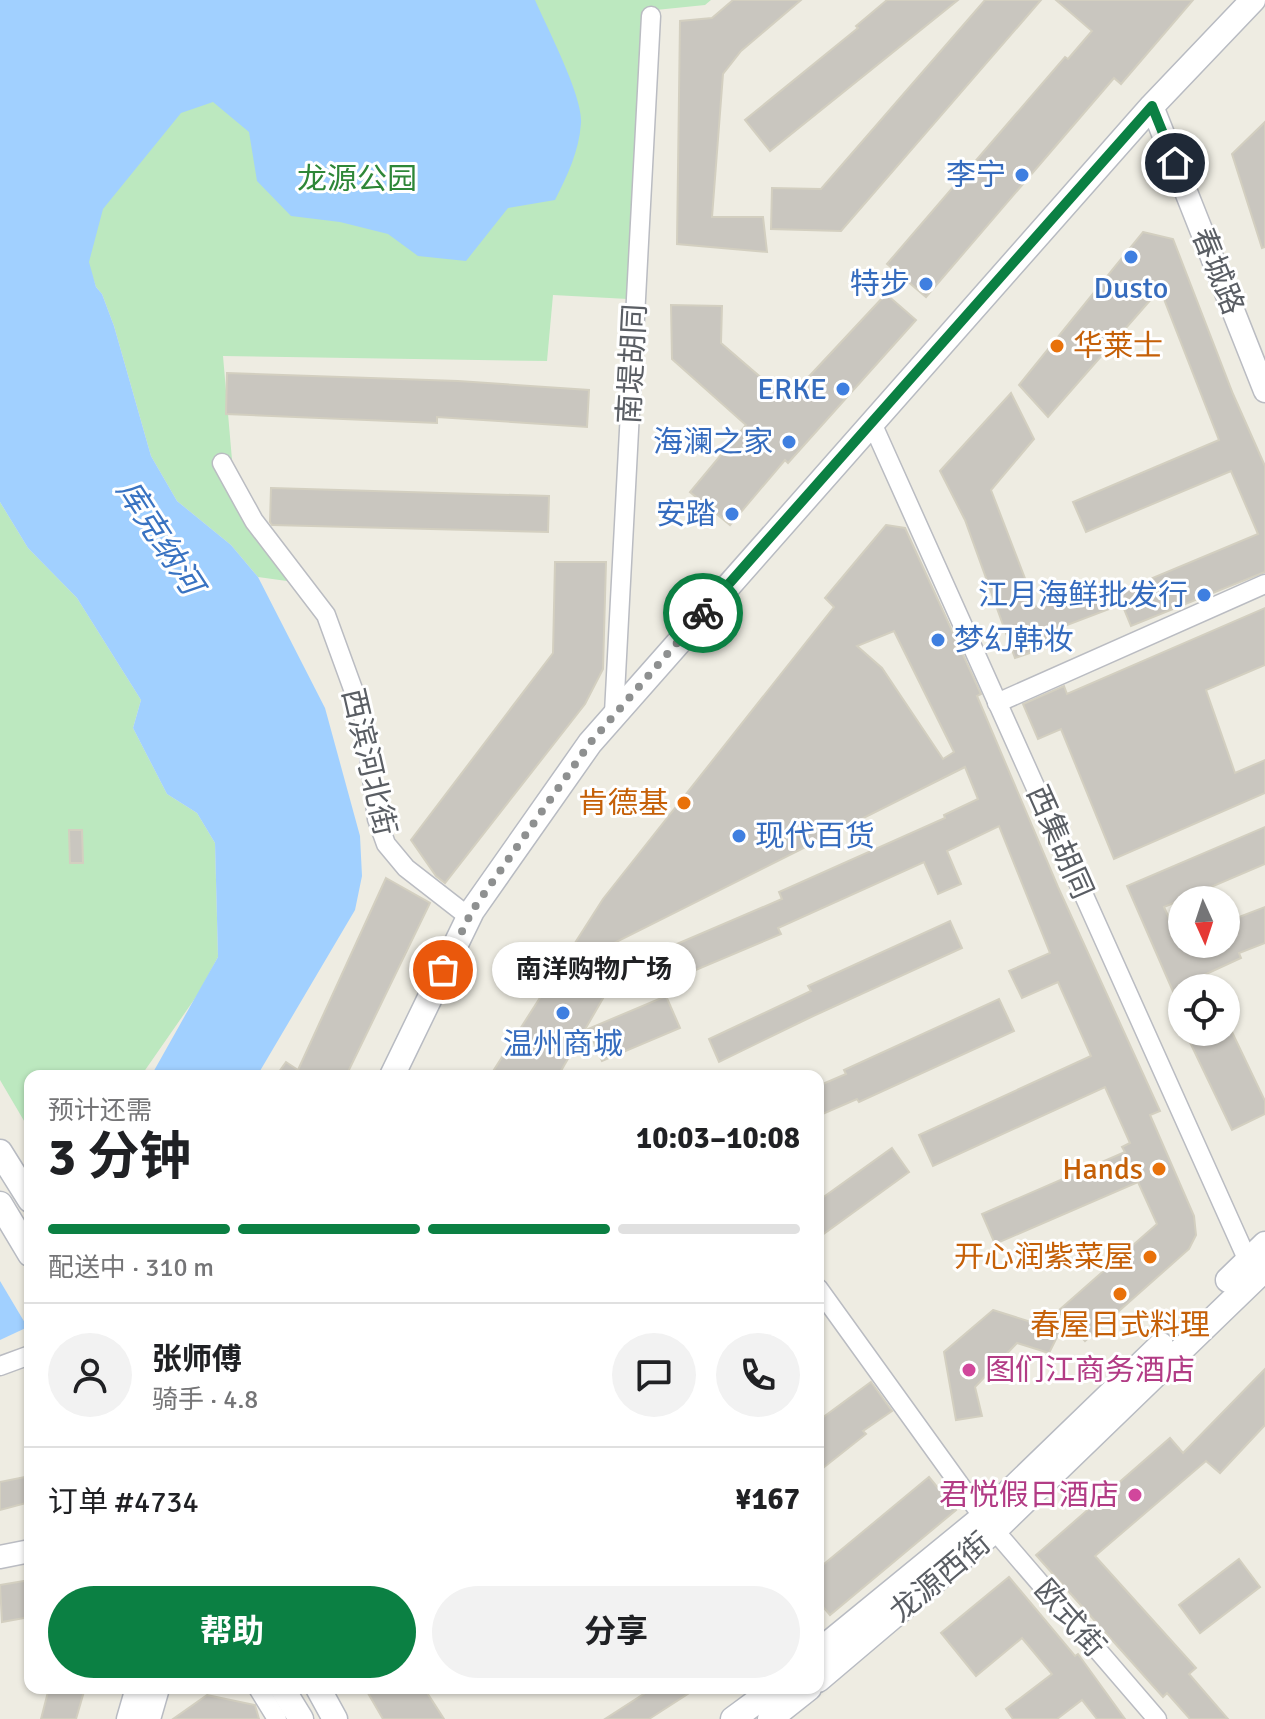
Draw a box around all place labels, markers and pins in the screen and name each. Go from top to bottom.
pin [1141,129,1209,197]
place label: 李宁 [946,157,1006,194]
marker: 李宁 [1013,166,1031,184]
marker: Dusto [1122,248,1140,266]
place label: 特步 [850,266,910,303]
place label: Dusto [1094,270,1168,307]
marker: 特步 [917,275,935,293]
place label: 华莱士 [1073,328,1163,365]
marker: 华莱士 [1048,337,1066,355]
place label: ERKE [757,371,827,408]
marker: ERKE [834,380,852,398]
place label: 海澜之家 [653,424,773,461]
marker: 海澜之家 [780,433,798,451]
place label: 安踏 [656,496,716,533]
marker: 安踏 [723,505,741,523]
place label: 江月海鲜批发行 [978,577,1188,614]
marker: 江月海鲜批发行 [1195,586,1213,604]
place label: 梦幻韩妆 [954,622,1074,659]
marker: 梦幻韩妆 [929,631,947,649]
place label: 肯德基 [578,785,668,822]
marker: 肯德基 [675,794,693,812]
place label: 现代百货 [755,818,875,855]
marker: 现代百货 [730,827,748,845]
pin [409,936,477,1004]
callout: 南洋购物广场 [491,942,695,998]
marker: 温州商城 [554,1004,572,1022]
place label: 温州商城 [503,1026,623,1063]
place label: Hands [1062,1151,1143,1188]
marker: Hands [1150,1160,1168,1178]
place label: 开心润紫菜屋 [954,1239,1134,1276]
marker: 开心润紫菜屋 [1141,1248,1159,1266]
marker: 春屋日式料理 [1111,1285,1129,1303]
place label: 春屋日式料理 [1030,1307,1210,1344]
place label: 图们江商务酒店 [985,1352,1195,1389]
marker: 图们江商务酒店 [960,1361,978,1379]
place label: 君悦假日酒店 [939,1477,1119,1514]
marker: 君悦假日酒店 [1126,1486,1144,1504]

